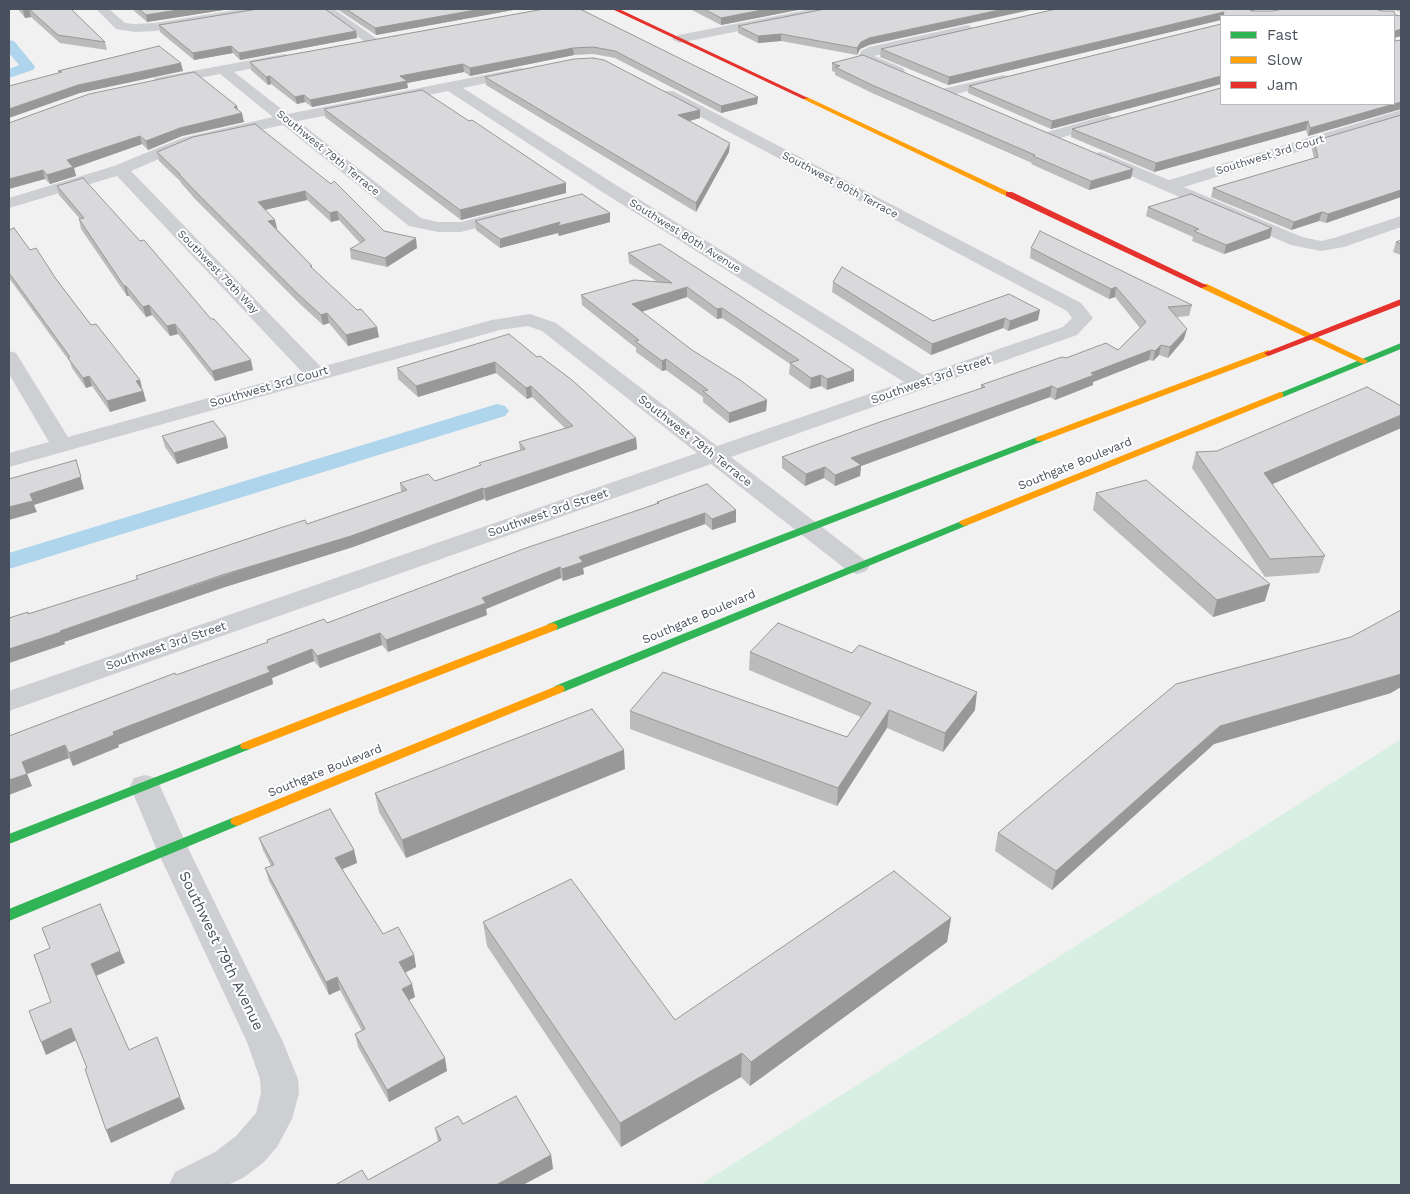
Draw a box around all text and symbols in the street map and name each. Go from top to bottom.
legend [1220,15,1395,105]
text: Fast [1267,26,1298,44]
text: Slow [1267,51,1303,69]
text: Jam [1267,76,1298,94]
street label: Southwest 79th Terrace [274,107,382,199]
street label: Southwest 3rd Court [1214,132,1326,178]
street label: Southwest 80th Terrace [780,149,900,221]
street label: Southwest 80th Avenue [627,196,743,276]
street label: Southwest 79th Way [175,227,261,317]
street label: Southwest 3rd Street [869,353,993,407]
street label: Southwest 3rd Court [208,363,330,411]
street label: Southwest 79th Terrace [635,392,755,490]
street label: Southgate Boulevard [1016,435,1134,493]
street label: Southwest 3rd Street [486,486,610,540]
street label: Southgate Boulevard [640,587,758,647]
street label: Southwest 3rd Street [104,619,228,673]
street label: Southgate Boulevard [266,742,384,800]
street label: Southwest 79th Avenue [175,868,267,1034]

